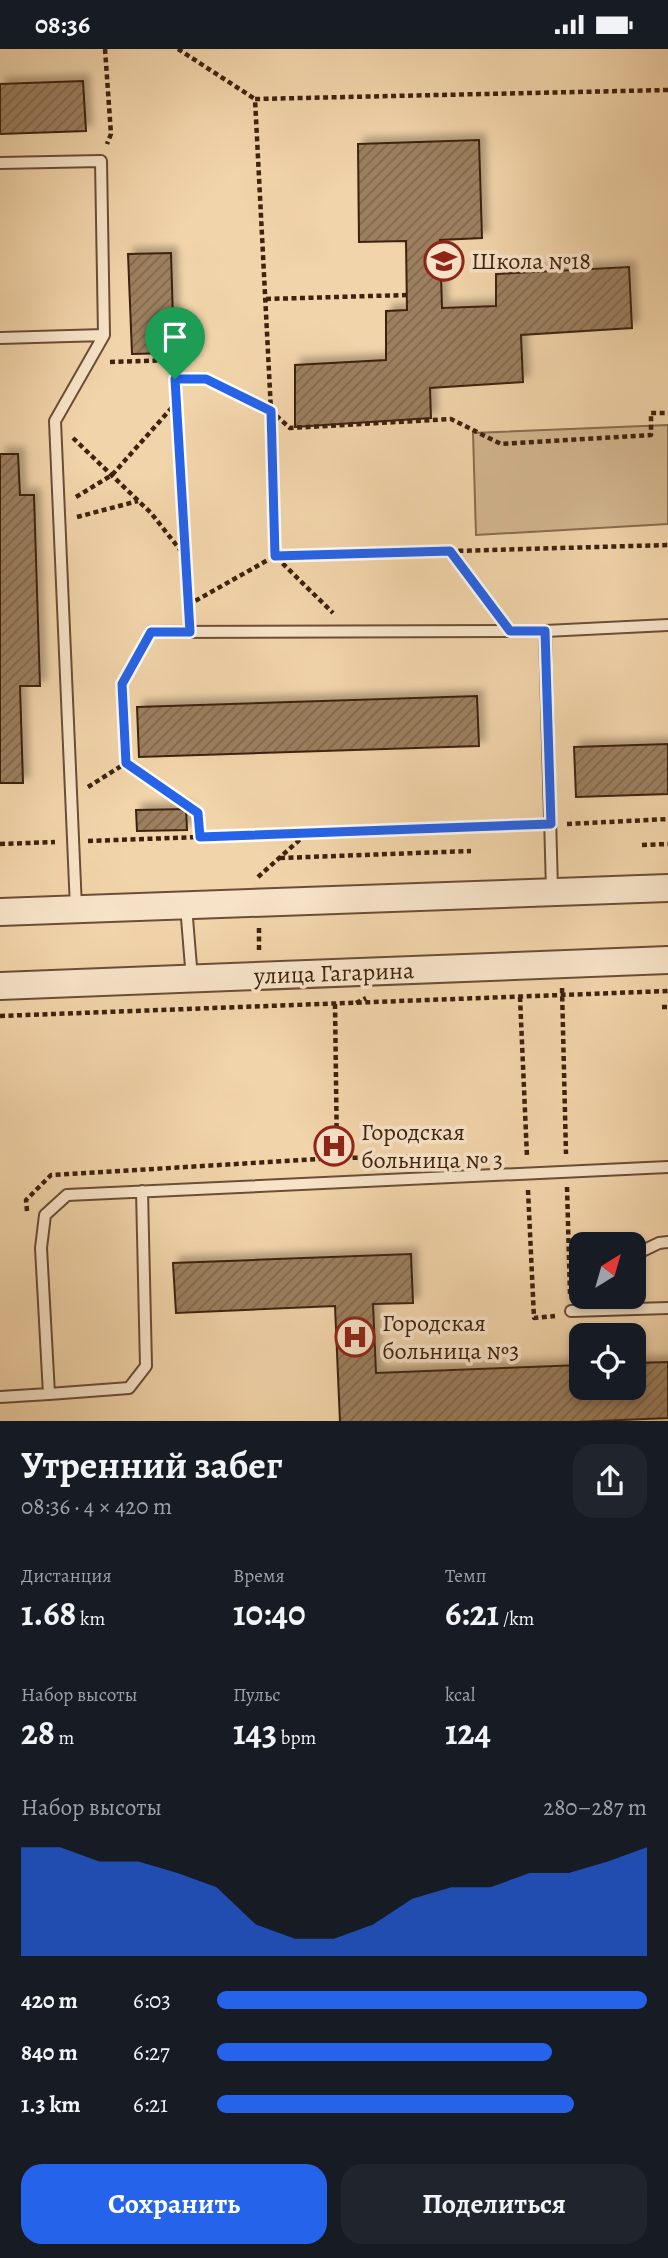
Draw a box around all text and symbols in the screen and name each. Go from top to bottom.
text: 08:36 [35,7,90,42]
school or university icon: Школа №18 [423,240,465,282]
place label: Школа №18 [471,245,591,277]
pin [145,307,205,379]
icon: arrive [156,318,194,356]
street label: улица Гагарина [252,954,415,992]
place label: Городская больница № 3 [361,1116,503,1176]
hospital icon: Городская больница № 3 [313,1125,355,1167]
north arrow [569,1232,646,1309]
map controls [569,1232,646,1400]
place label: Городская больница №3 [382,1307,519,1367]
hospital icon: Городская больница №3 [334,1316,376,1358]
button: locate [569,1323,646,1400]
text: Утренний забег [21,1439,282,1491]
button: share [573,1444,647,1518]
text: 08:36 · 4 × 420 m [21,1491,172,1522]
text: Дистанция [21,1563,112,1589]
text: Время [233,1563,285,1589]
text: Темп [445,1563,486,1589]
text: 1.68 [21,1589,76,1637]
text: 10:40 [233,1589,306,1637]
text: 6:21 [445,1589,499,1637]
text: km [76,1606,105,1632]
text: /km [499,1606,534,1632]
text: Набор высоты [21,1682,137,1708]
text: Пульс [233,1682,281,1708]
text: kcal [445,1682,475,1708]
text: 28 [21,1708,55,1756]
text: 143 [233,1708,277,1756]
text: 124 [445,1708,491,1756]
text: m [55,1725,74,1751]
text: bpm [277,1725,316,1751]
text: Набор высоты [21,1792,162,1823]
text: 280–287 m [543,1792,647,1823]
text: 420 m [21,1985,78,2016]
text: 6:03 [133,1985,171,2016]
text: 840 m [21,2037,78,2068]
text: 6:27 [133,2037,170,2068]
text: 1.3 km [21,2089,81,2120]
text: 6:21 [133,2089,168,2120]
button: Сохранить [21,2164,327,2244]
button: Поделиться [341,2164,647,2244]

